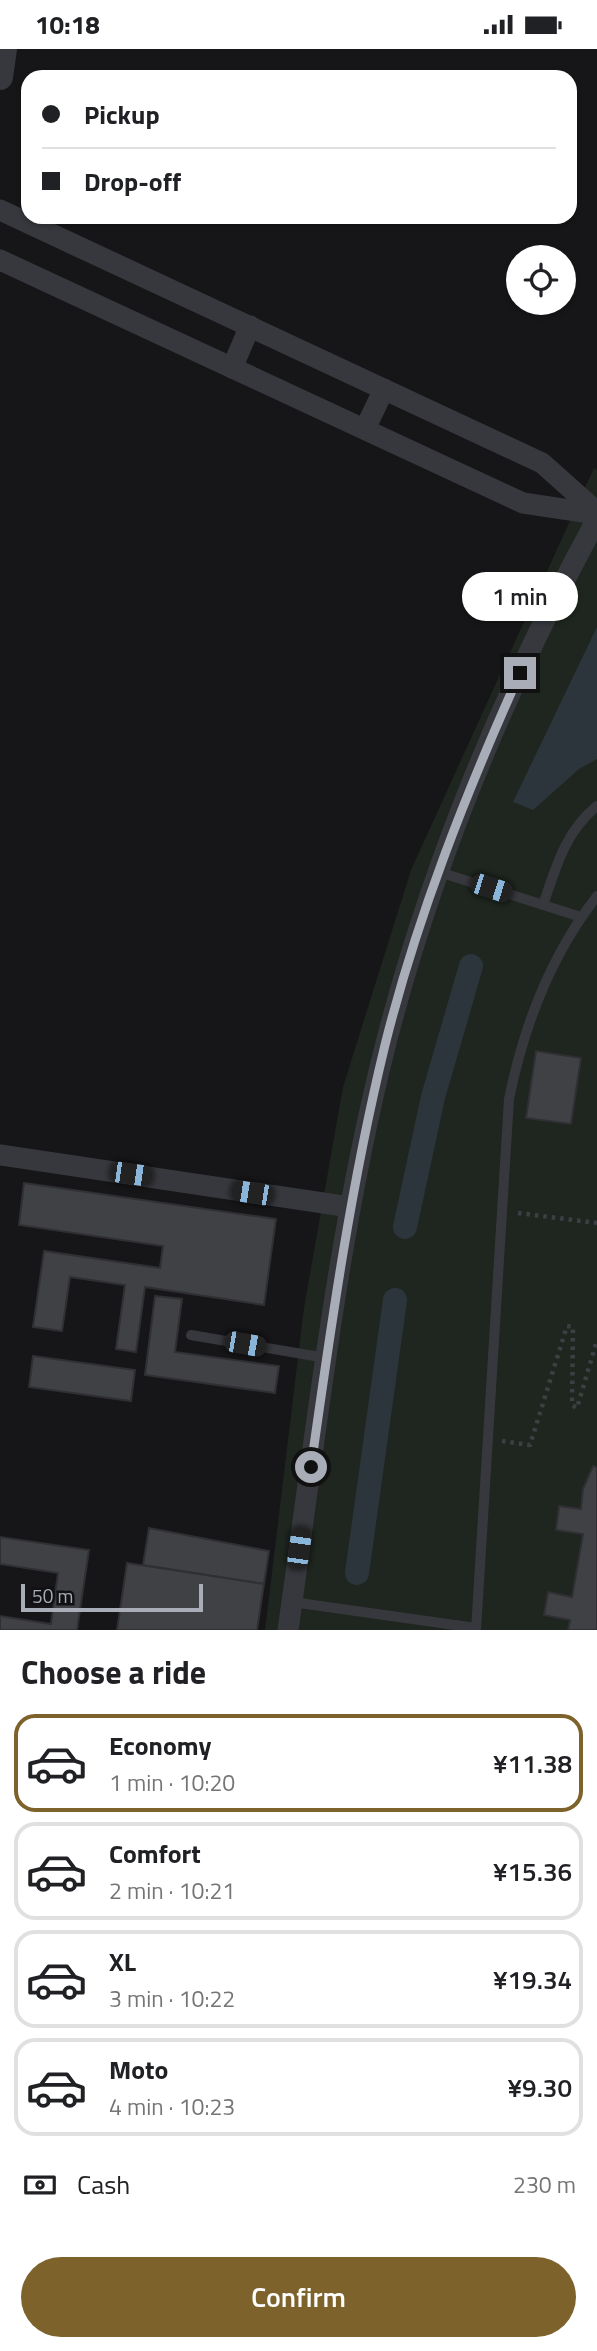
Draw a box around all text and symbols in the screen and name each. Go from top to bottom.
text: 10:18 [35,5,100,44]
text: Pickup [84,95,160,134]
text: Drop-off [84,162,181,201]
map controls [506,245,576,315]
button: locate [506,245,576,315]
callout: 1 min [462,571,578,621]
text: 1 min [492,579,548,614]
route end [504,657,536,689]
car [468,872,515,904]
car [109,1161,154,1187]
car [230,1179,275,1207]
car [223,1330,268,1358]
route start [295,1451,327,1483]
car [286,1526,313,1570]
scale bar [21,1581,203,1613]
text: 50 m [32,1581,73,1610]
text: Choose a ride [21,1648,206,1696]
text: Economy [109,1726,211,1765]
icon: car [25,1732,88,1795]
text: ¥11.38 [493,1744,572,1783]
text: 1 min · 10:20 [109,1765,235,1800]
text: Comfort [109,1834,201,1873]
icon: car [25,1840,88,1903]
text: ¥15.36 [493,1852,572,1891]
text: 2 min · 10:21 [109,1873,235,1908]
text: XL [109,1942,136,1981]
icon: car [25,1948,88,2011]
text: ¥19.34 [493,1960,572,1999]
text: 3 min · 10:22 [109,1981,235,2016]
text: Moto [109,2050,168,2089]
icon: car [25,2056,88,2119]
text: ¥9.30 [508,2068,572,2107]
text: 4 min · 10:23 [109,2089,235,2124]
text: Cash [77,2165,130,2204]
icon: cash [21,2166,59,2204]
text: 230 m [513,2167,576,2202]
button: Confirm [21,2257,576,2337]

